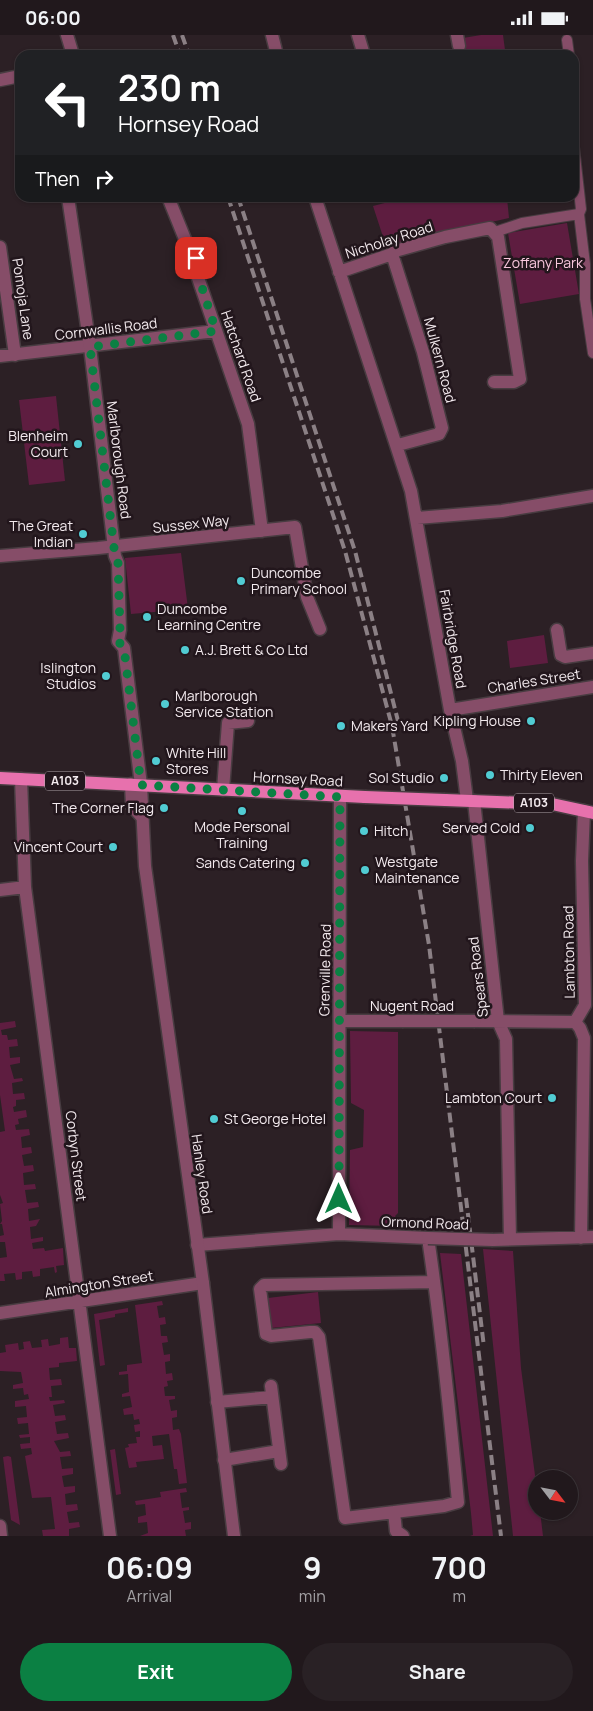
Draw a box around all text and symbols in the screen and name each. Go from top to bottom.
text: 06:00 [25,5,81,31]
text: 230 m [118,64,221,112]
icon: left [35,70,100,135]
text: Hornsey Road [118,109,259,139]
icon: right [90,165,118,193]
text: Then [35,166,80,192]
street label: Nicholay Road [343,216,435,263]
pin [175,237,217,279]
icon: arrive [182,244,210,272]
park label: Zoffany Park [503,253,584,272]
street label: Pomoja Lane [8,257,39,341]
street label: Hatchard Road [217,307,266,404]
street label: Cornwallis Road [54,313,158,344]
street label: Mulkern Road [420,315,461,405]
street label: Marlborough Road [103,400,136,520]
place label: Blenheim Court [8,426,68,461]
marker: Blenheim Court [72,438,84,450]
street label: Sussex Way [152,510,231,537]
place label: The Great Indian [9,516,73,551]
marker: The Great Indian [77,528,89,540]
place label: Duncombe Primary School [251,563,347,598]
marker: Duncombe Primary School [235,575,247,587]
street label: Fairbridge Road [435,588,472,690]
place label: Duncombe Learning Centre [157,599,261,634]
marker: Duncombe Learning Centre [141,611,153,623]
place label: A.J. Brett & Co Ltd [195,640,308,659]
marker: A.J. Brett & Co Ltd [179,644,191,656]
place label: Islington Studios [40,658,96,693]
street label: Charles Street [486,664,582,697]
marker: Islington Studios [100,670,112,682]
place label: Marlborough Service Station [175,686,273,721]
marker: Marlborough Service Station [159,698,171,710]
place label: Kipling House [433,711,521,730]
marker: Kipling House [525,715,537,727]
place label: Makers Yard [351,716,428,735]
marker: Makers Yard [335,720,347,732]
place label: White Hill Stores [166,743,226,778]
marker: White Hill Stores [150,755,162,767]
place label: Thirty Eleven [500,765,583,784]
street label: Hornsey Road [253,767,343,790]
place label: Sol Studio [369,768,434,787]
marker: Thirty Eleven [484,769,496,781]
road number: A103 [45,771,85,791]
marker: Sol Studio [438,772,450,784]
road number: A103 [514,793,554,813]
place label: The Corner Flag [52,798,154,817]
marker: The Corner Flag [158,802,170,814]
marker: Mode Personal Training [236,805,248,817]
place label: Mode Personal Training [194,817,290,852]
place label: Served Cold [442,818,520,837]
place label: Hitch [374,821,408,840]
marker: Served Cold [524,822,536,834]
marker: Hitch [358,825,370,837]
place label: Vincent Court [14,837,103,856]
marker: Vincent Court [107,841,119,853]
place label: Westgate Maintenance [375,852,460,887]
place label: Sands Catering [196,853,295,872]
marker: Sands Catering [299,857,311,869]
marker: Westgate Maintenance [359,864,371,876]
street label: Lambton Road [558,905,579,999]
street label: Grenville Road [314,924,335,1016]
street label: Spears Road [463,936,492,1018]
street label: Nugent Road [370,996,454,1015]
place label: Lambton Court [445,1088,542,1107]
marker: Lambton Court [546,1092,558,1104]
place label: St George Hotel [224,1109,326,1128]
street label: Corbyn Street [62,1110,92,1203]
marker: St George Hotel [208,1113,220,1125]
street label: Hanley Road [187,1133,217,1215]
position arrow [312,1172,364,1224]
street label: Ormond Road [381,1211,469,1234]
street label: Almington Street [43,1265,155,1301]
north arrow [528,1470,578,1520]
map controls [528,1470,578,1520]
text: 06:09 [106,1547,193,1588]
text: 9 [303,1547,322,1588]
text: 700 [432,1547,487,1588]
text: Arrival [127,1585,172,1607]
text: min [299,1585,326,1607]
text: m [453,1585,466,1607]
button: Exit [20,1643,292,1701]
button: Share [302,1643,573,1701]

